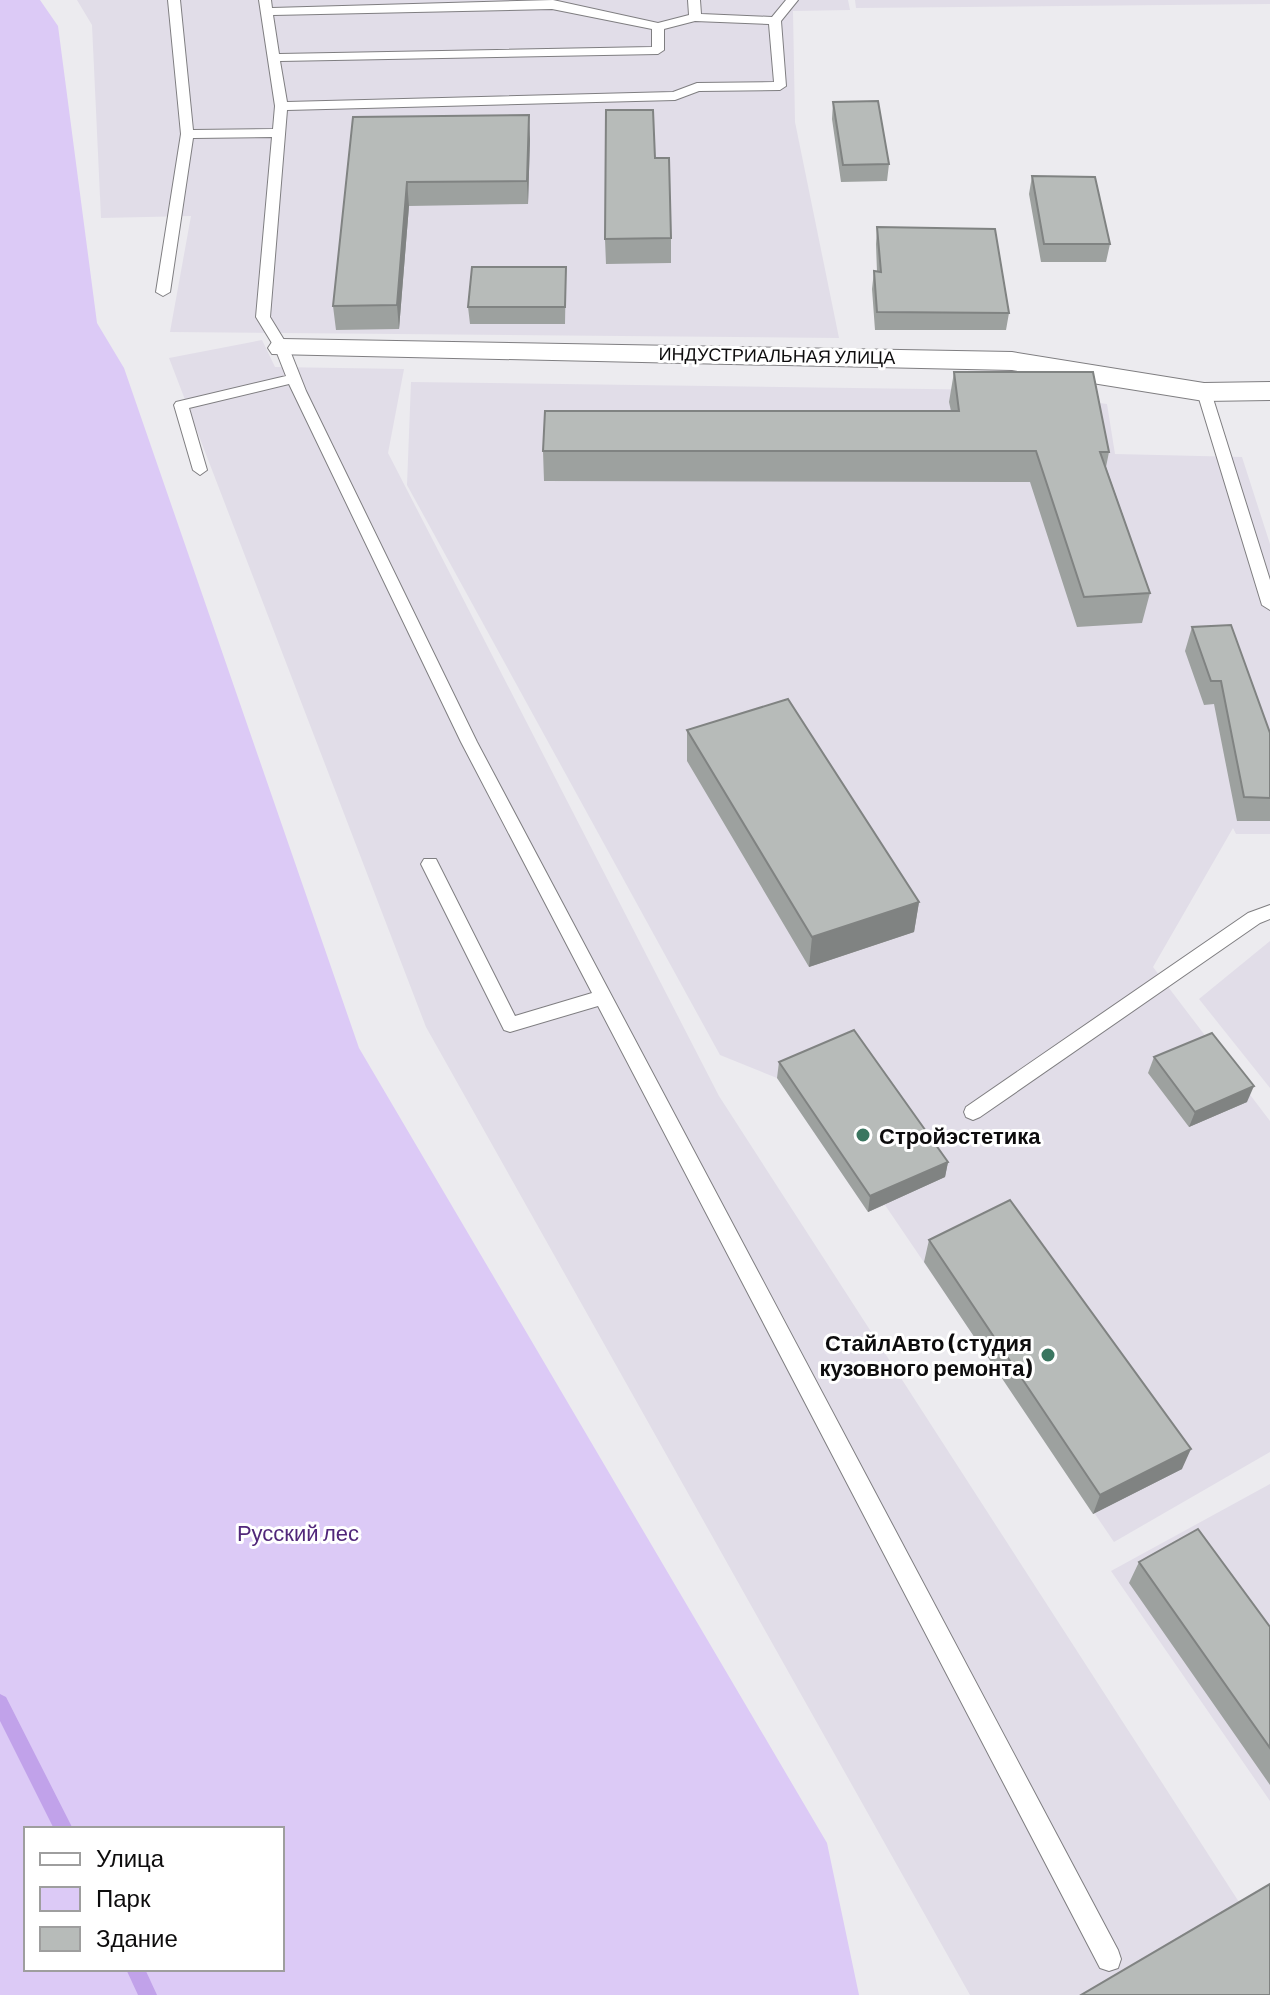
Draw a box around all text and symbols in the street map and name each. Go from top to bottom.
street label: ИНДУСТРИАЛЬНАЯ УЛИЦА [658,342,896,368]
place label: Стройэстетика [879,1122,1041,1149]
marker: Стройэстетика [854,1126,872,1144]
place label: СтайлАвто (студия кузовного ремонта) [820,1329,1032,1381]
marker: СтайлАвто (студия кузовного ремонта) [1039,1346,1057,1364]
park label: Русский лес [237,1519,359,1546]
legend [24,1827,284,1971]
text: Улица [96,1843,165,1872]
text: Парк [96,1883,151,1912]
text: Здание [96,1923,178,1952]

